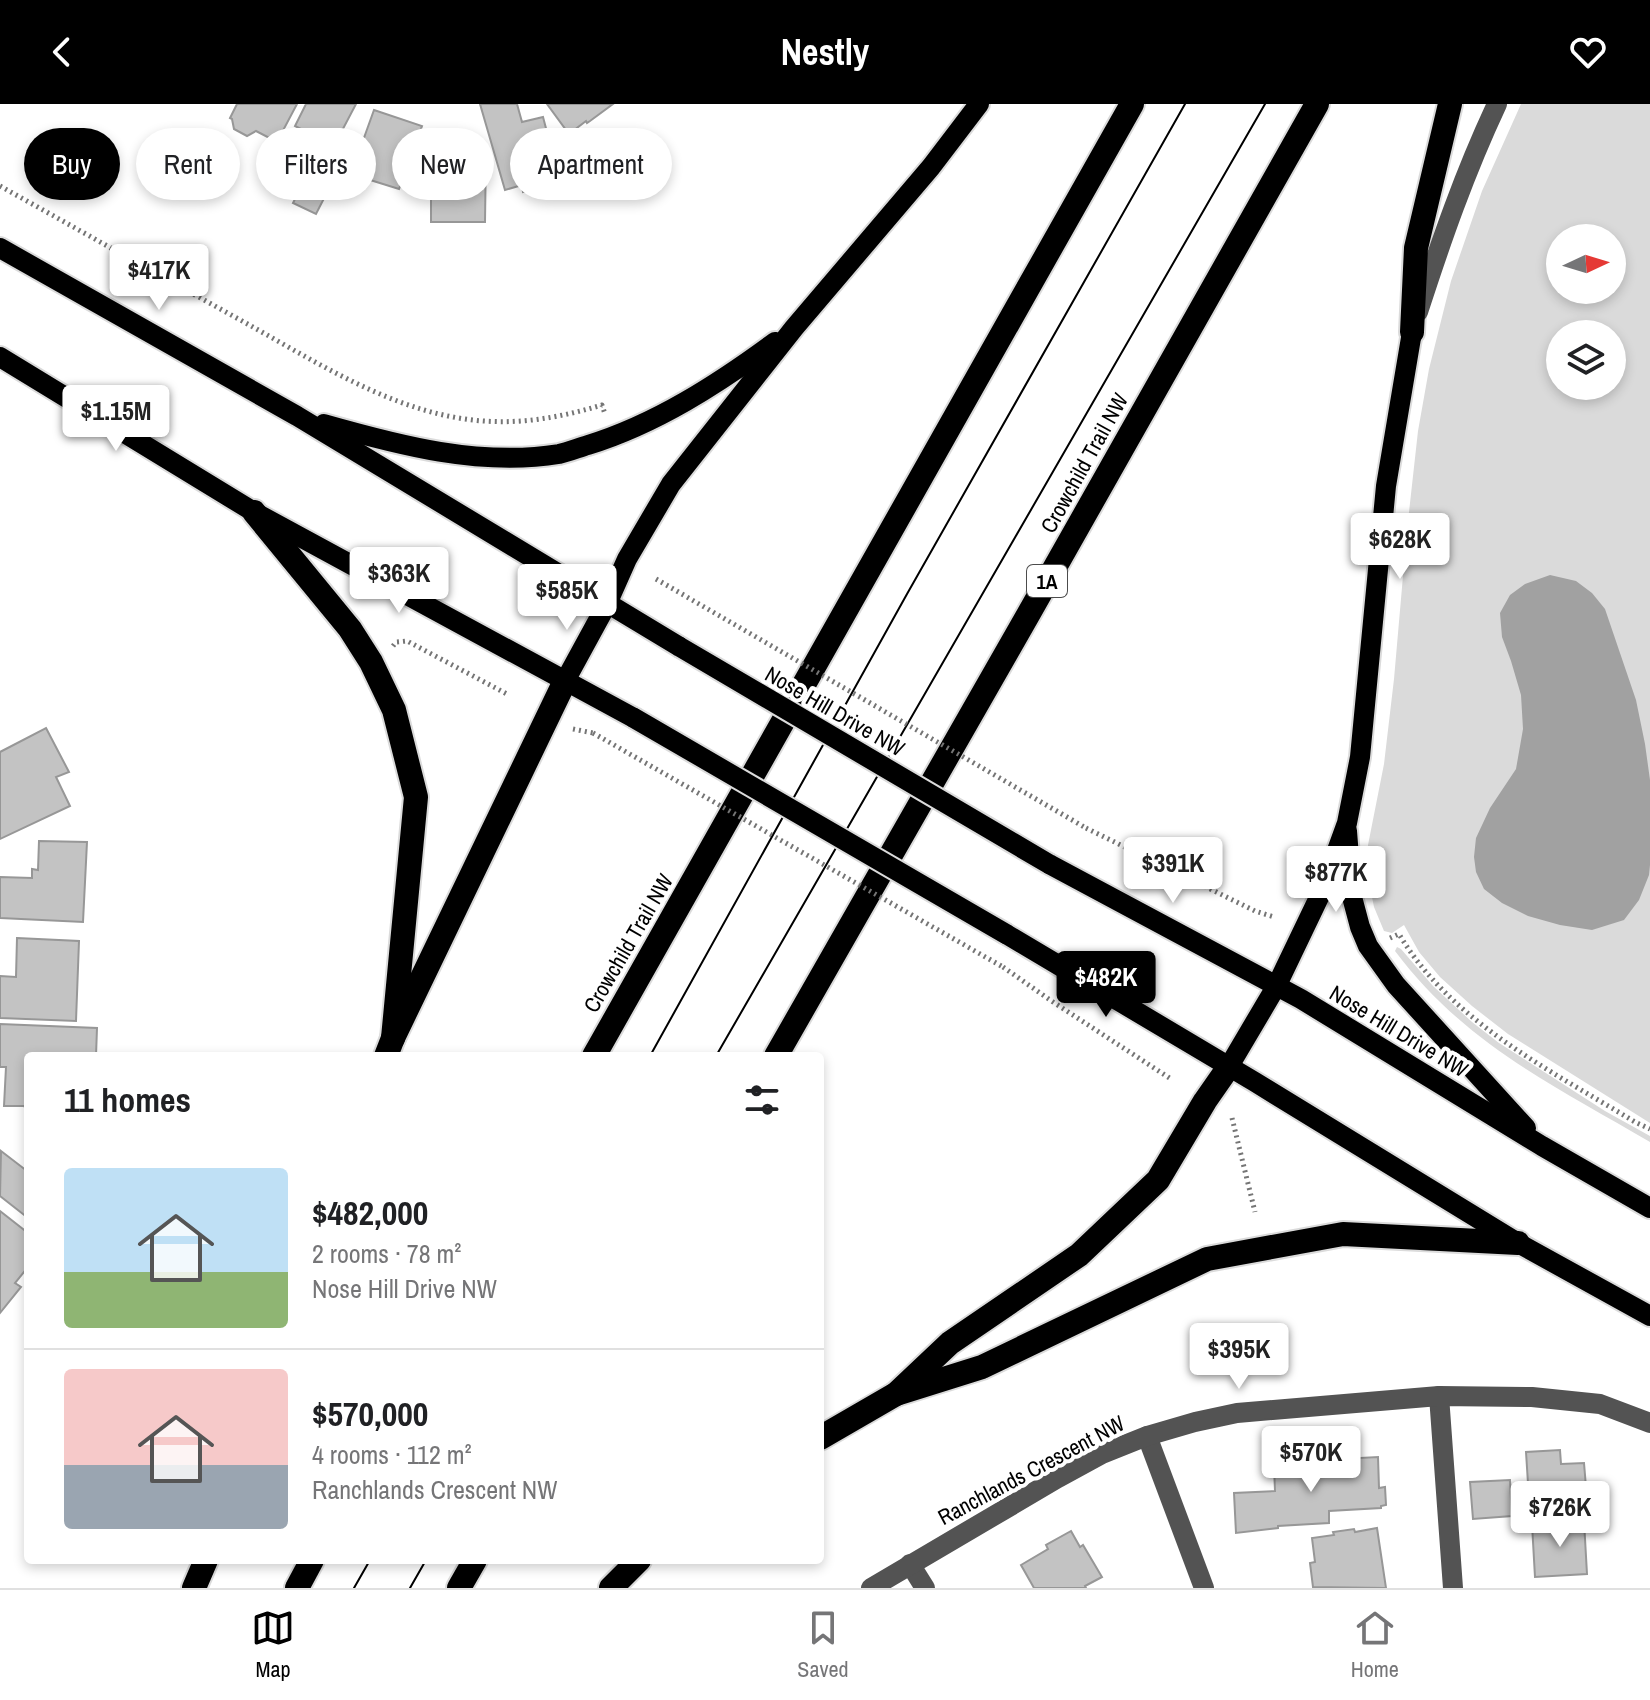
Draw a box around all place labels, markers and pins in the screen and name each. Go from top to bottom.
pin: $417K [103,244,215,312]
pin: $1.15M [51,385,181,453]
pin: $628K [1344,513,1456,581]
pin: $363K [343,547,455,615]
pin: $585K [511,564,623,632]
pin: $391K [1117,837,1229,905]
pin: $877K [1280,846,1392,914]
pin: $482K [1050,951,1162,1019]
pin: $395K [1183,1323,1295,1391]
pin: $570K [1255,1426,1367,1494]
pin: $726K [1504,1481,1616,1549]

